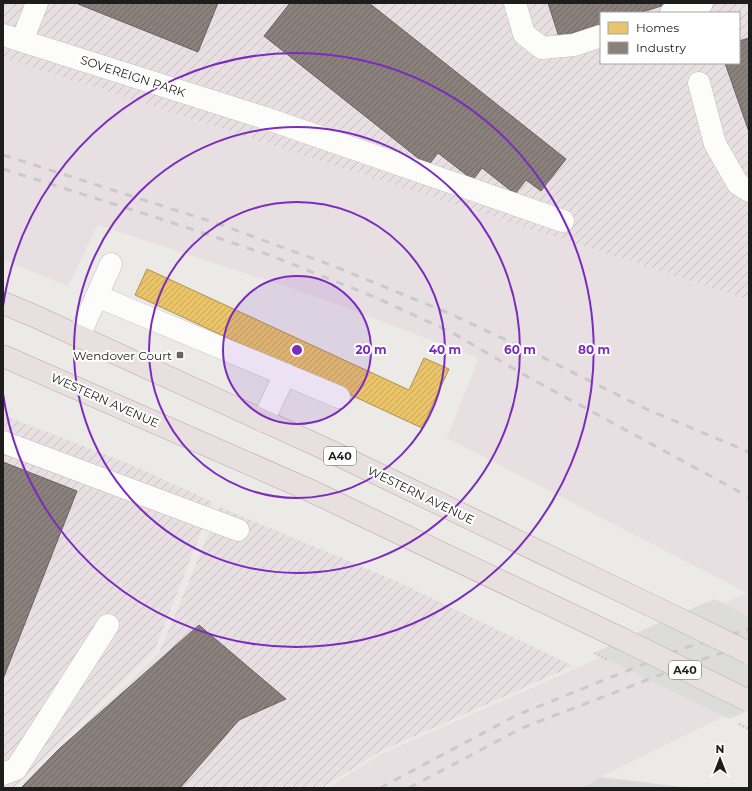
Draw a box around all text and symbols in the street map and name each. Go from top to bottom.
legend [600,12,740,64]
text: Homes [636,20,679,35]
text: Industry [636,40,686,55]
street label: SOVEREIGN PARK [78,52,188,100]
text: 20 m [355,342,387,357]
text: 40 m [429,342,461,357]
text: 60 m [504,342,536,357]
text: 80 m [578,342,610,357]
centre of rings [290,343,304,357]
place label: Wendover Court [73,348,172,363]
marker: Wendover Court [175,350,185,360]
street label: WESTERN AVENUE [49,369,161,431]
road number: A40 [324,447,356,465]
street label: WESTERN AVENUE [365,463,477,527]
road number: A40 [669,661,701,679]
north arrow [700,739,740,779]
text: N [716,742,724,756]

